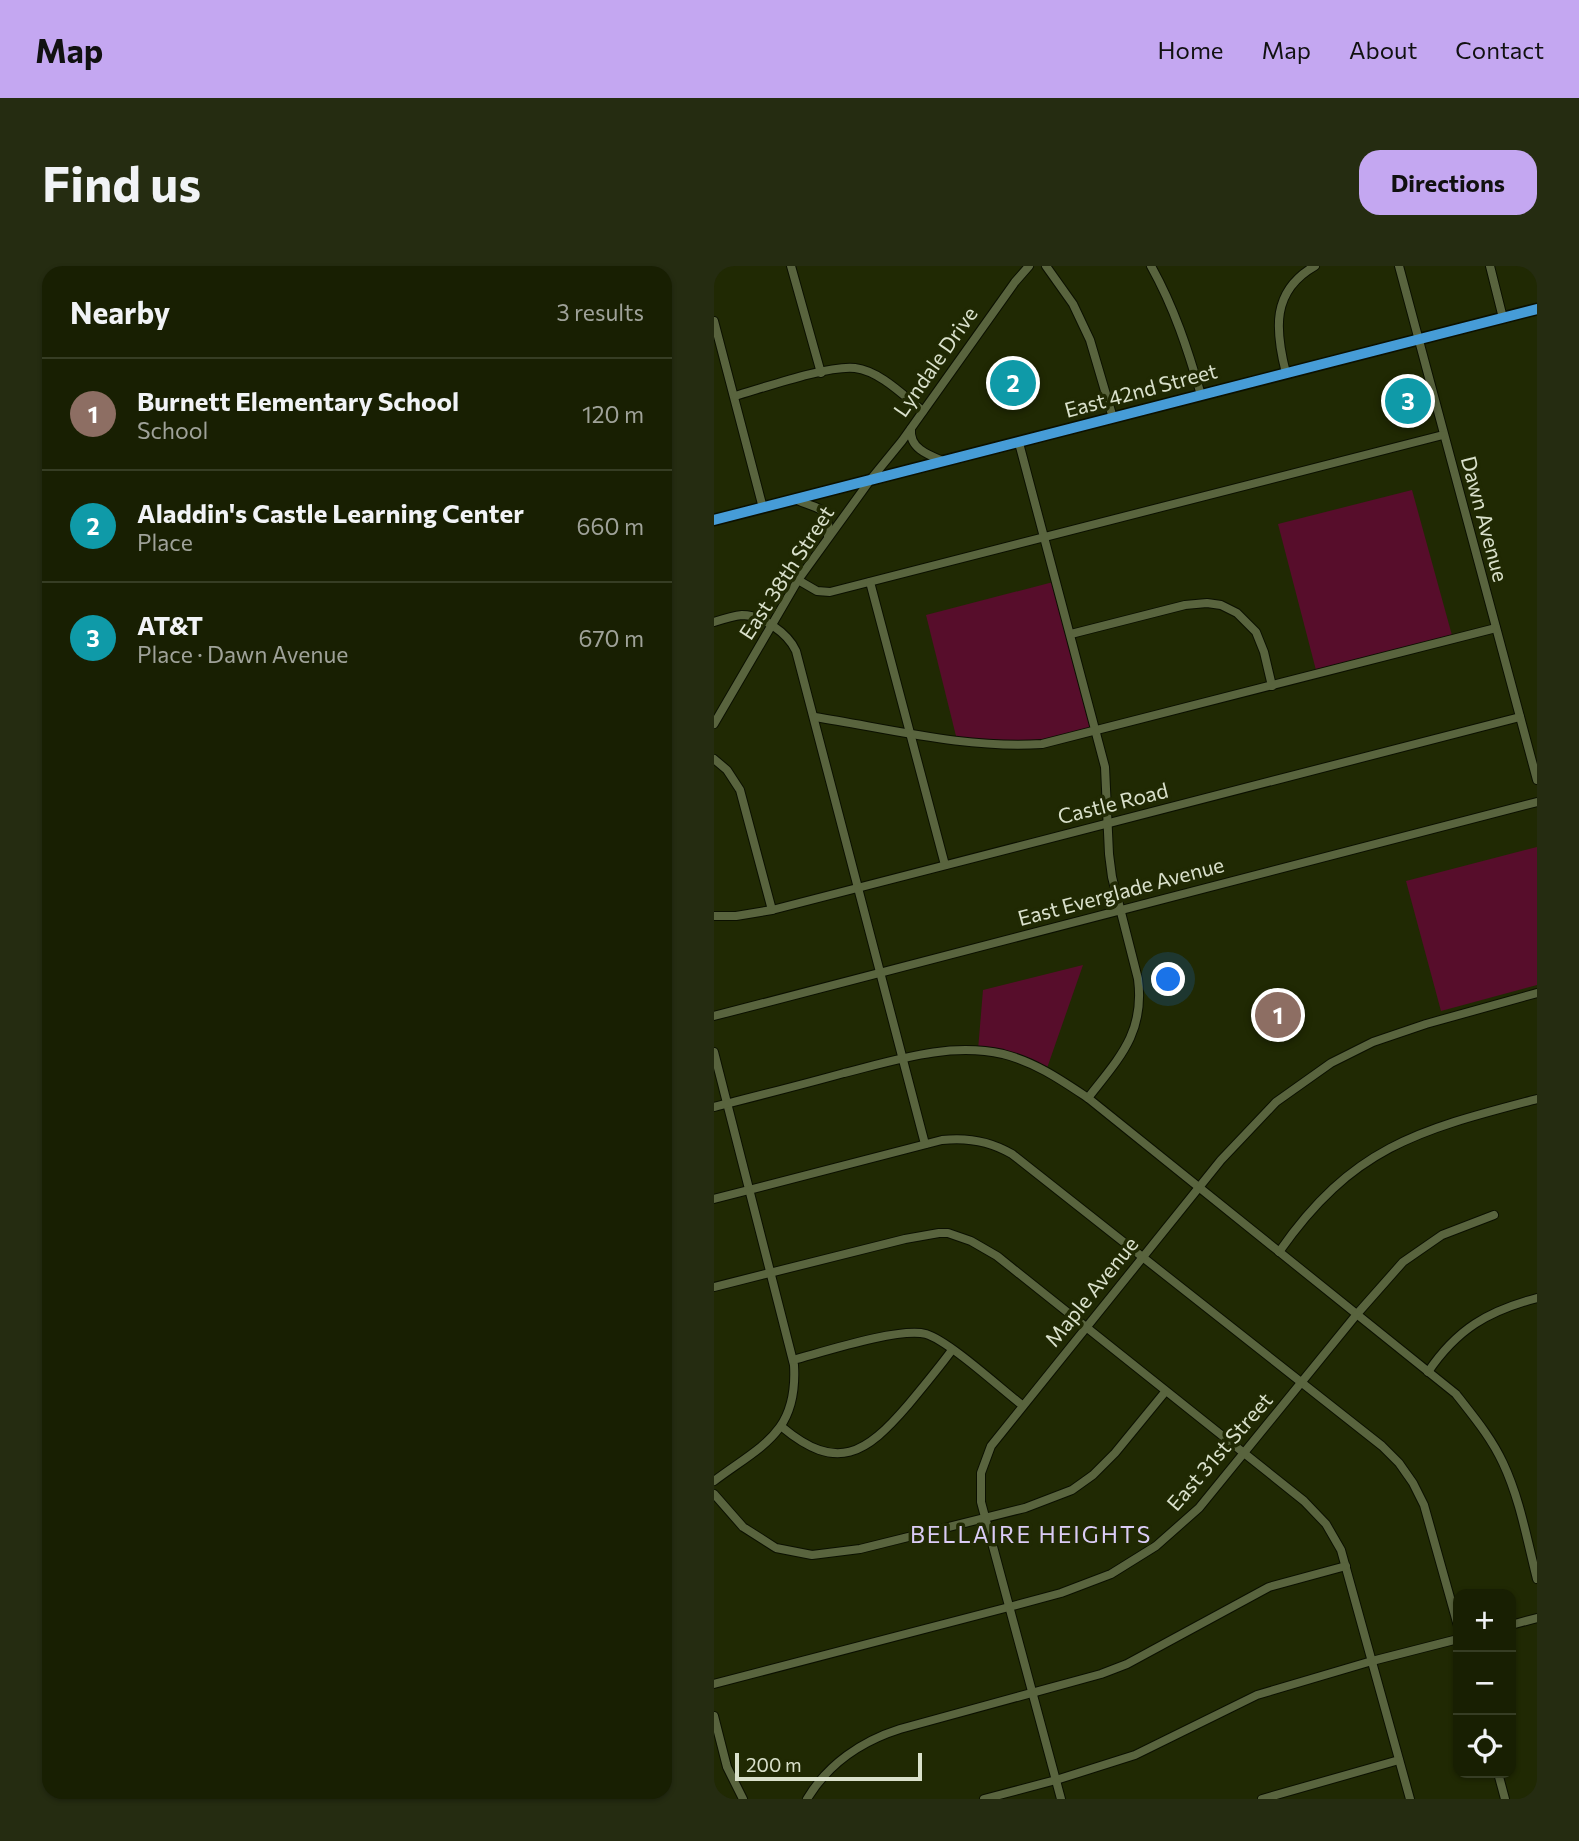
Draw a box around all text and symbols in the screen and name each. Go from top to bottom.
text: Map [35,29,103,70]
text: Home [1158,35,1224,64]
text: Map [1262,35,1311,64]
text: About [1349,35,1417,64]
text: Contact [1455,35,1544,64]
button: Directions [1359,150,1537,215]
text: Find us [42,152,201,212]
text: Nearby [70,293,170,330]
text: 3 results [557,298,644,326]
street label: Lyndale Drive [888,301,982,421]
pin: 2 [990,357,1036,409]
street label: East 42nd Street [1062,357,1220,422]
pin: 3 [1385,375,1431,427]
text: Burnett Elementary School [137,385,459,416]
text: 1 [88,400,98,428]
text: 120 m [582,400,644,428]
text: School [137,416,208,444]
street label: Dawn Avenue [1457,453,1514,584]
text: Aladdin's Castle Learning Center [137,497,524,528]
street label: East 38th Street [733,501,838,644]
text: 2 [86,512,100,540]
text: 660 m [577,512,644,540]
text: Place [137,528,193,556]
text: AT&T [137,609,203,640]
text: 3 [86,624,100,652]
text: 670 m [579,624,644,652]
text: Place · Dawn Avenue [137,640,348,668]
street label: Castle Road [1055,777,1170,828]
street label: East Everglade Avenue [1015,851,1226,930]
your location [1151,962,1185,996]
pin: 1 [1255,989,1301,1041]
street label: Maple Avenue [1039,1231,1143,1351]
street label: East 31st Street [1161,1387,1277,1515]
district label: BELLAIRE HEIGHTS [910,1520,1152,1548]
map controls [1453,1589,1516,1778]
button: + [1453,1589,1516,1652]
button: − [1453,1652,1516,1715]
button: locate [1453,1715,1516,1778]
scale bar [735,1750,922,1782]
text: 200 m [746,1753,802,1776]

